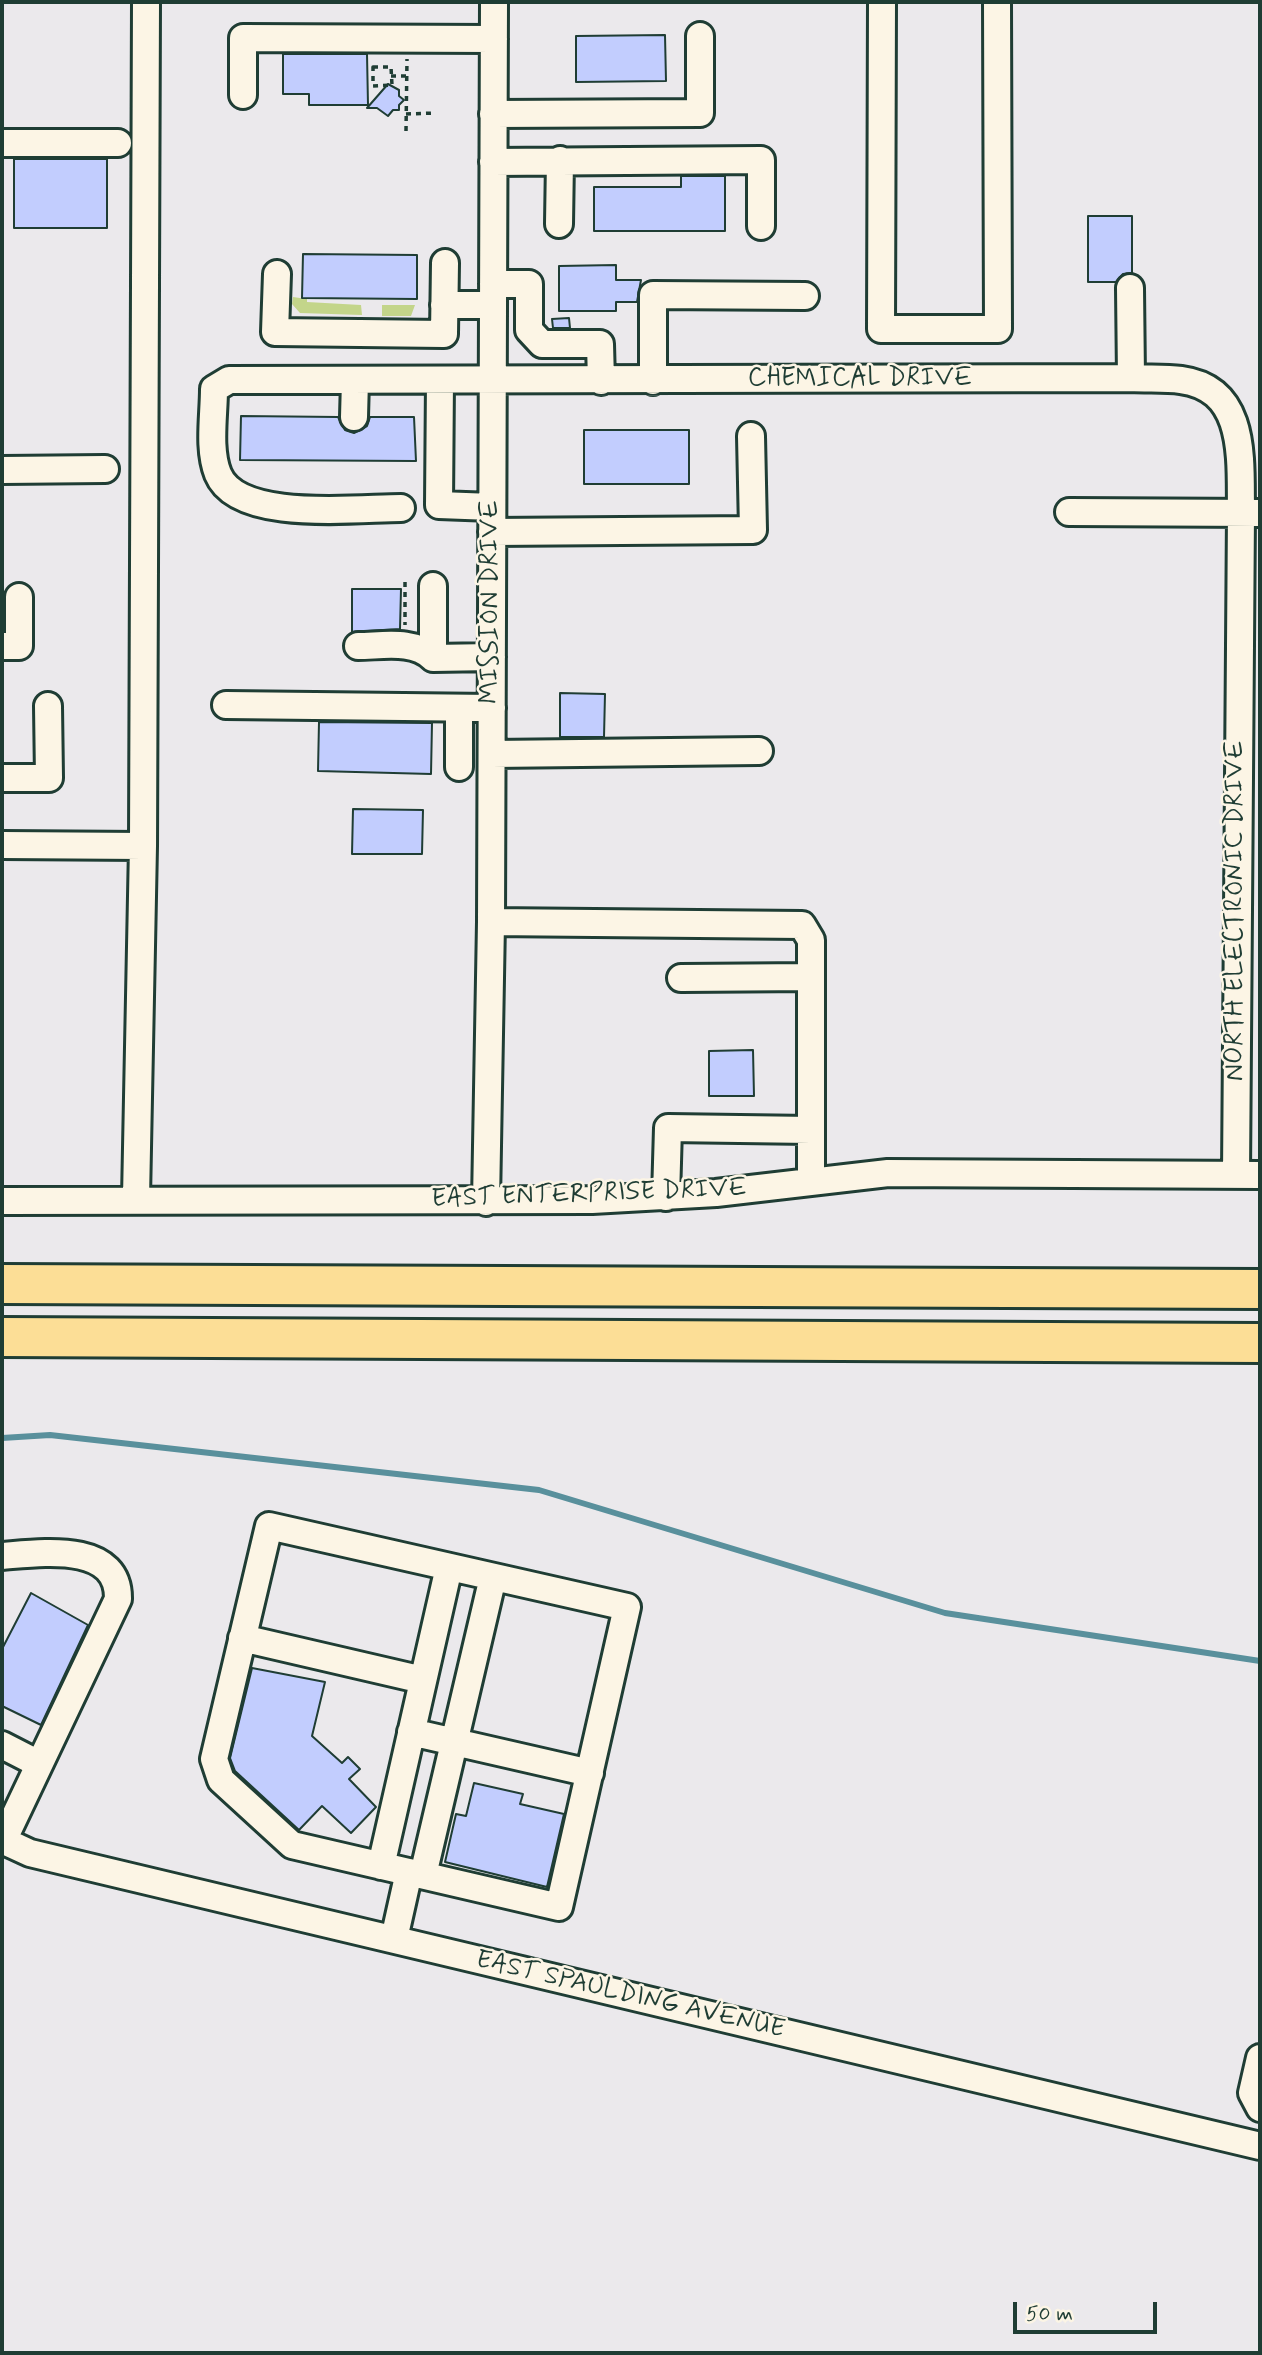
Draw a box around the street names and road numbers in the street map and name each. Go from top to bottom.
street label: CHEMICAL DRIVE [748,364,972,396]
street label: MISSION DRIVE [476,500,508,704]
street label: NORTH ELECTRONIC DRIVE [1221,741,1253,1081]
street label: EAST ENTERPRISE DRIVE [431,1174,747,1216]
street label: EAST SPAULDING AVENUE [472,1945,788,2047]

